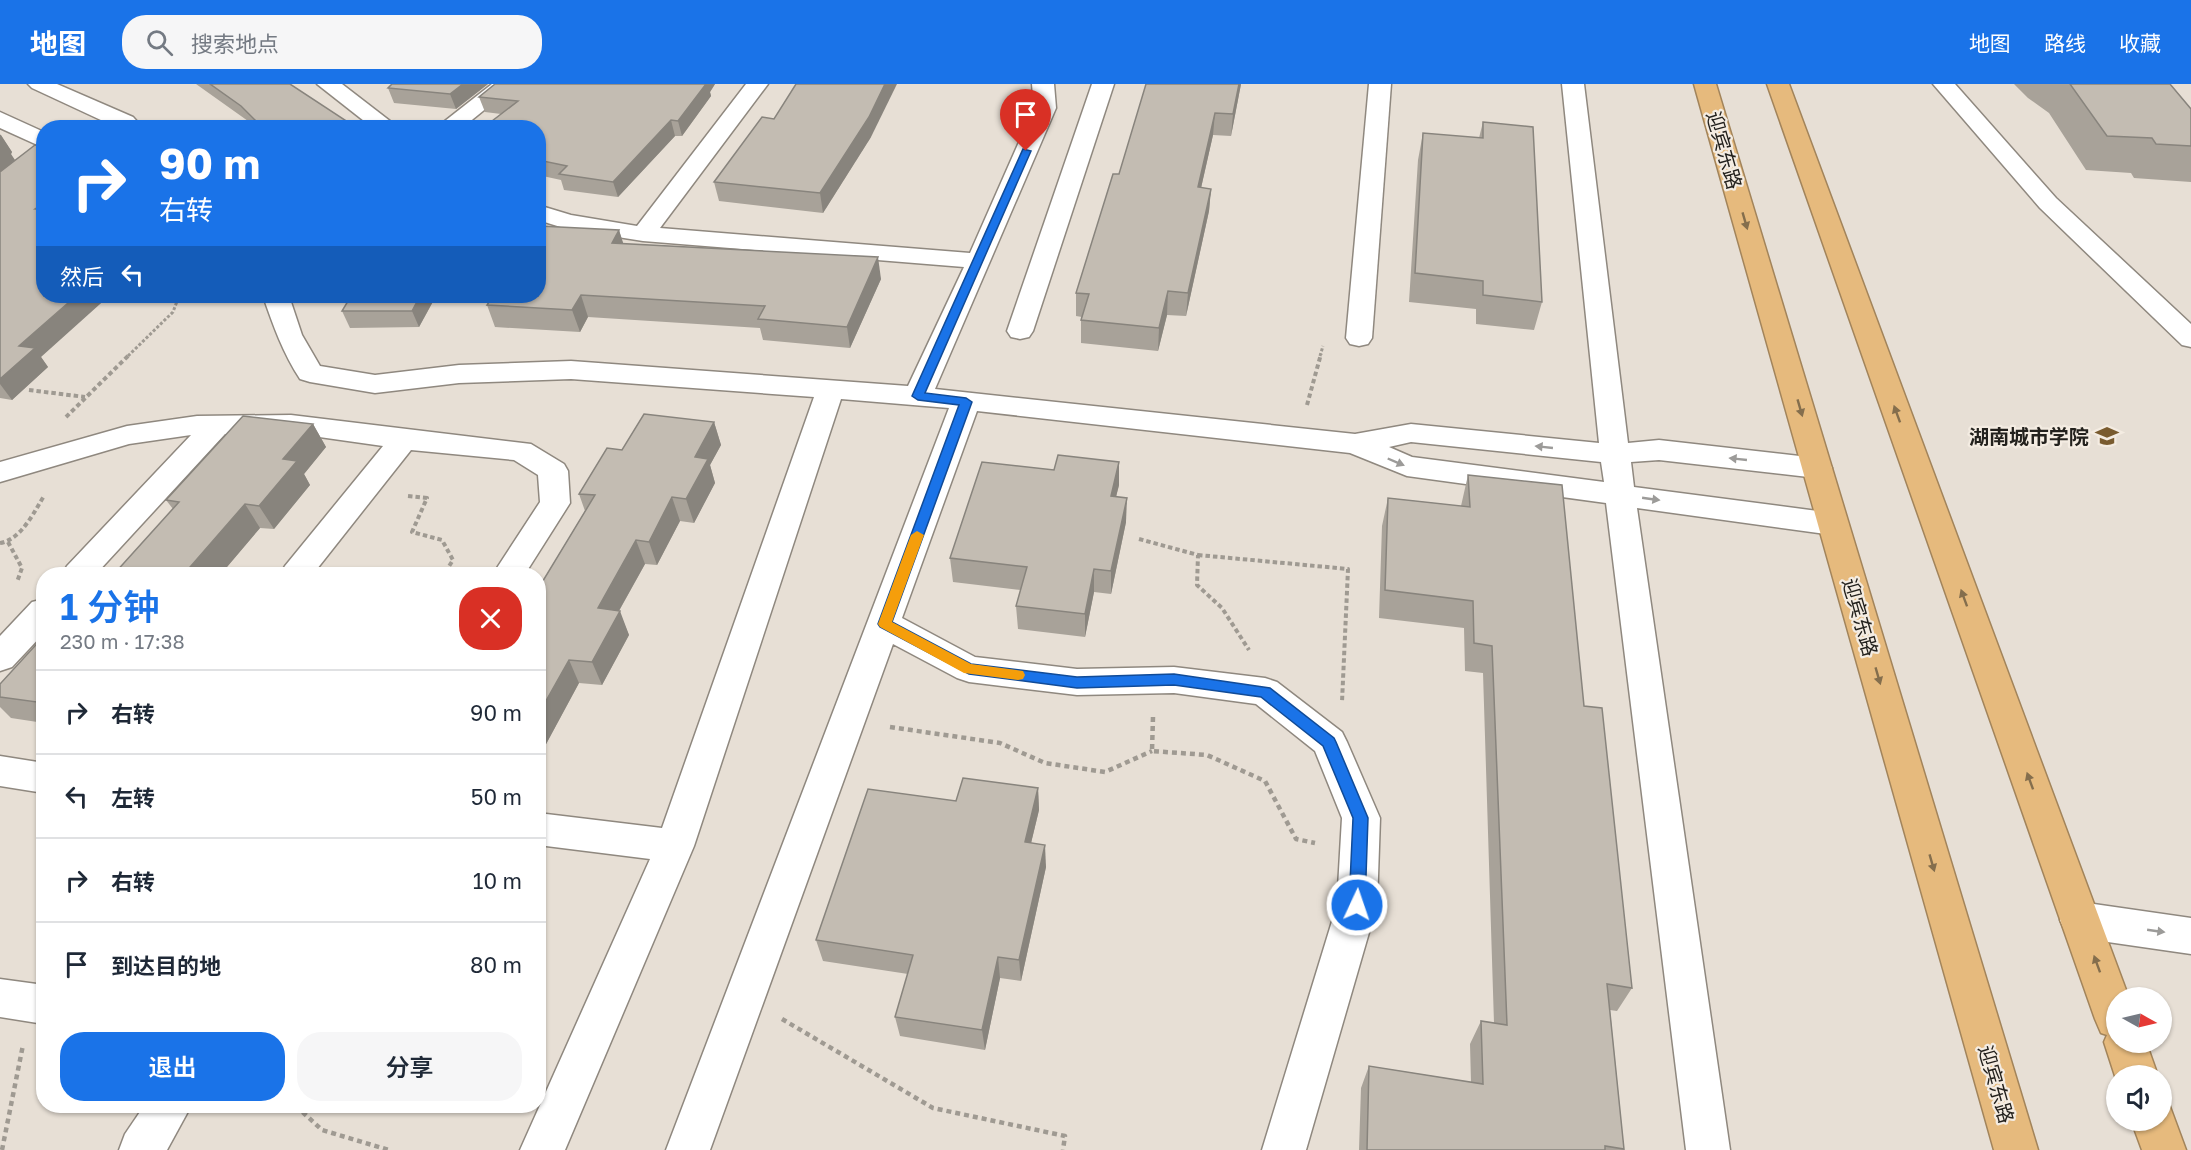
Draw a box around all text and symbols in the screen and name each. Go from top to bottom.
search box [122,15,542,69]
icon: search [143,26,176,59]
text: 地图 [30,27,86,60]
text: 搜索地点 [191,30,279,57]
text: 地图 [1969,30,2011,56]
text: 路线 [2044,30,2086,56]
text: 收藏 [2119,30,2161,56]
pin [1000,89,1051,151]
icon: arrive [1009,98,1042,131]
street label: 迎宾东路 [1702,108,1748,192]
text: 90 m [159,138,260,188]
icon: right [60,144,138,222]
text: 右转 [159,194,213,226]
one-way arrow [1741,212,1750,230]
icon: left [116,258,149,291]
text: 然后 [60,263,104,290]
one-way arrow [1796,399,1805,417]
one-way arrow [1892,405,1902,423]
school or university icon: 湖南城市学院 [2094,423,2120,449]
place label: 湖南城市学院 [1969,424,2089,448]
one-way arrow [1535,442,1554,451]
one-way arrow [1729,454,1748,464]
one-way arrow [1388,457,1406,467]
one-way arrow [1642,494,1661,503]
street label: 迎宾东路 [1838,575,1884,659]
text: 1 分钟 [60,585,159,628]
button: close [459,587,522,650]
one-way arrow [1958,588,1968,606]
text: 230 m · 17:38 [60,629,185,653]
one-way arrow [1874,667,1883,685]
icon: right [60,696,93,729]
text: 90 m [470,699,522,726]
text: 右转 [111,700,155,727]
one-way arrow [2024,772,2034,790]
icon: left [60,780,93,813]
text: 50 m [471,783,522,810]
text: 左转 [111,784,155,811]
one-way arrow [1928,854,1937,872]
icon: right [60,864,93,897]
text: 10 m [473,867,522,894]
text: 右转 [111,868,155,895]
position arrow [1325,873,1389,937]
one-way arrow [2147,926,2166,935]
icon: arrive [60,948,93,981]
text: 80 m [470,951,522,978]
text: 到达目的地 [111,952,221,979]
one-way arrow [2091,955,2101,973]
north arrow [2106,987,2172,1053]
map controls [2106,987,2172,1131]
button: 退出 [60,1032,285,1101]
button: 分享 [297,1032,522,1101]
street label: 迎宾东路 [1974,1042,2020,1126]
button: sound [2106,1065,2172,1131]

